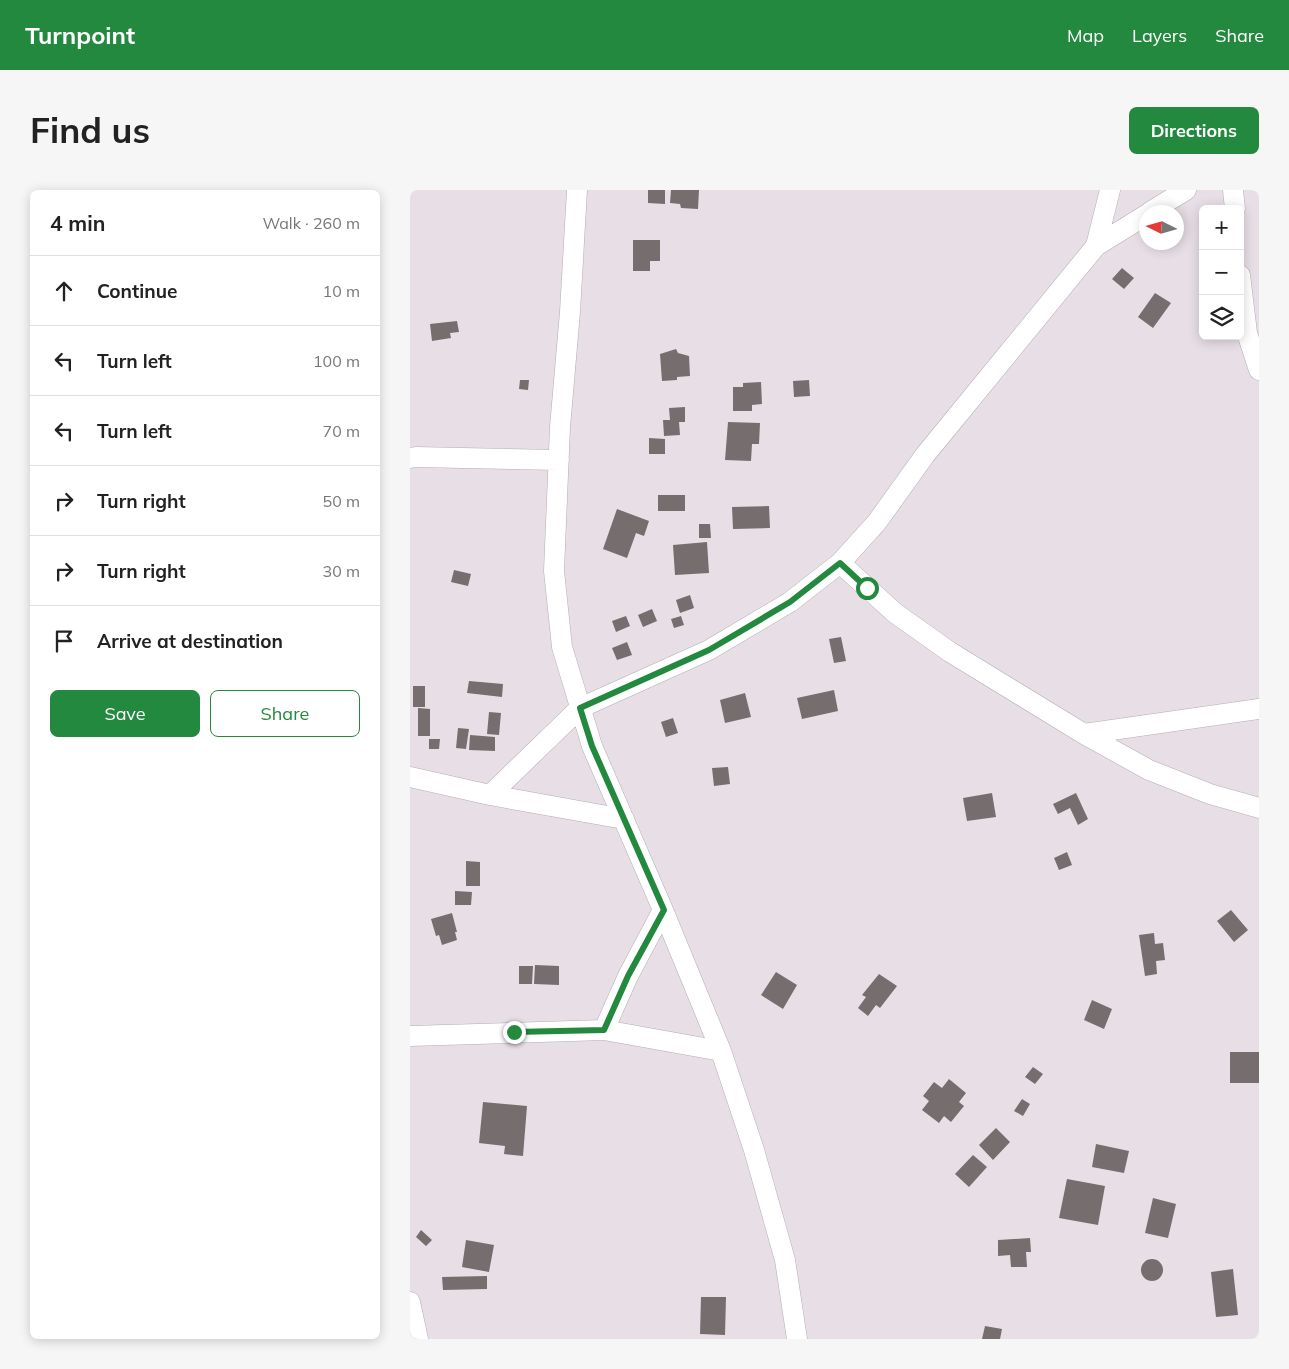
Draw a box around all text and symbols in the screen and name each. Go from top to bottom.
text: Turnpoint [25,20,135,50]
text: Map [1067,24,1104,47]
text: Layers [1132,24,1187,47]
text: Share [1215,24,1264,47]
button: Directions [1129,107,1259,154]
text: Find us [30,108,150,152]
north arrow [1139,205,1184,250]
map controls [1199,205,1244,340]
button: + [1199,205,1244,250]
text: 4 min [50,210,105,236]
text: Walk · 260 m [262,213,360,233]
button: − [1199,250,1244,295]
icon: ahead [50,277,78,305]
text: Continue [97,279,177,303]
text: 10 m [323,281,360,301]
button: layers [1199,295,1244,340]
icon: left [50,347,78,375]
text: Turn left [97,349,172,373]
text: 100 m [313,351,360,371]
icon: left [50,417,78,445]
text: Turn left [97,419,172,443]
text: 70 m [323,421,360,441]
icon: right [50,487,78,515]
text: Turn right [97,489,186,513]
text: 50 m [323,491,360,511]
icon: right [50,557,78,585]
text: Turn right [97,559,186,583]
text: 30 m [323,561,360,581]
route start [856,577,879,600]
icon: arrive [50,627,78,655]
text: Arrive at destination [97,629,283,653]
button: Save [50,690,200,737]
button: Share [210,690,360,737]
route end [503,1021,526,1044]

